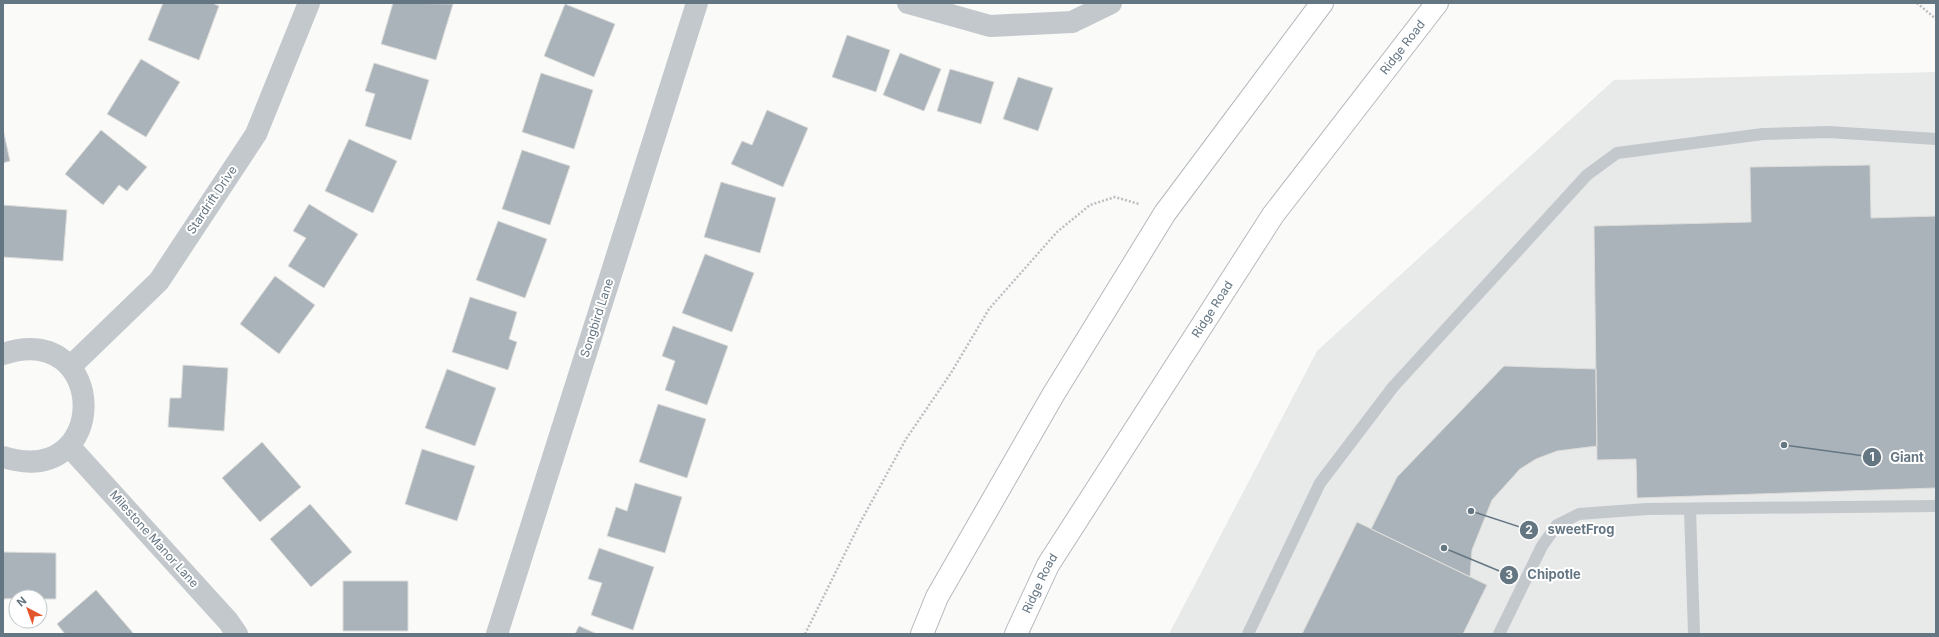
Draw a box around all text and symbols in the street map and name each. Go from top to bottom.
street label: Ridge Road [1377,17,1428,77]
street label: Stardrift Drive [183,163,240,237]
street label: Songbird Lane [577,276,616,359]
street label: Ridge Road [1188,278,1236,340]
callout: Giant [1862,445,1931,470]
text: 1 [1869,449,1875,464]
text: Giant [1890,449,1924,465]
street label: Milestone Manor Lane [107,487,202,590]
callout: sweetFrog [1519,517,1622,542]
text: sweetFrog [1548,521,1614,537]
text: 2 [1525,522,1533,537]
street label: Ridge Road [1019,550,1061,615]
callout: Chipotle [1499,562,1589,587]
text: Chipotle [1527,566,1581,582]
text: 3 [1505,567,1513,582]
north arrow [8,589,48,629]
text: N [14,593,29,609]

